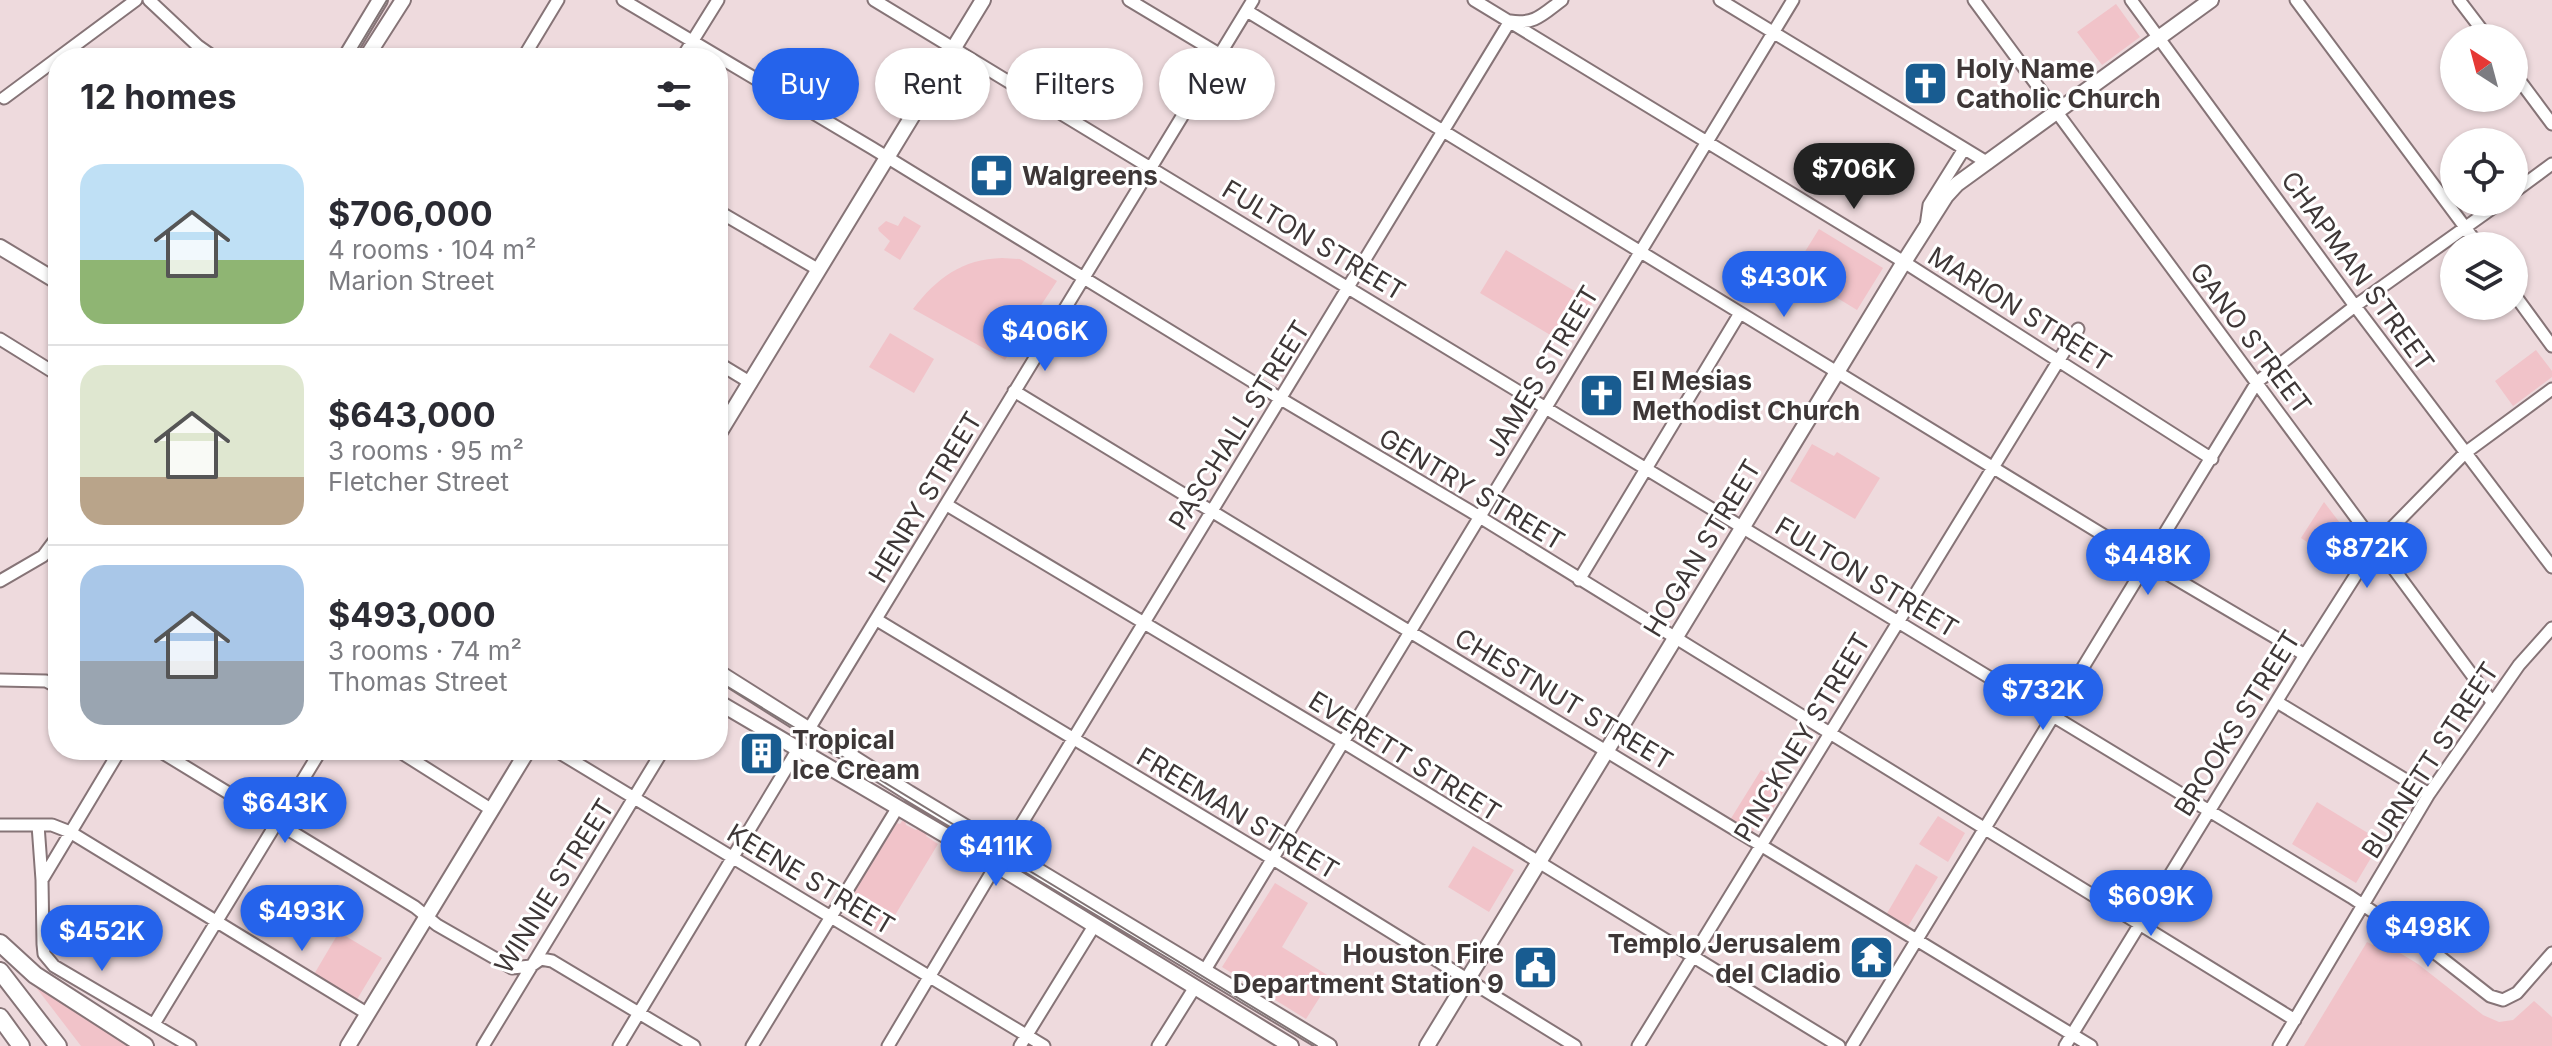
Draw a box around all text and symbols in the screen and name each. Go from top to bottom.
north arrow [2440,24,2528,112]
map controls [2440,24,2528,320]
chip: Buy [752,48,859,120]
chip: Rent [875,48,990,120]
chip: Filters [1006,48,1143,120]
chip: New [1159,48,1275,120]
place label: Holy Name Catholic Church [1956,53,2161,114]
church icon: Holy Name Catholic Church [1901,59,1949,107]
icon: filters [652,74,696,118]
text: 12 homes [80,76,236,117]
button: locate [2440,128,2528,216]
pin: $706K [1798,143,1910,211]
pharmacy icon: Walgreens [967,151,1015,199]
text: $706K [1812,153,1896,184]
place label: Walgreens [1022,160,1158,191]
street label: CHAPMAN STREET [2275,165,2441,377]
street label: FULTON STREET [1217,173,1411,307]
text: $706,000 [328,193,493,234]
icon: home [144,196,240,292]
button: layers [2440,232,2528,320]
text: 4 rooms · 104 m² [328,234,537,265]
street label: MARION STREET [1923,240,2117,378]
pin: $430K [1728,251,1840,319]
street label: GANO STREET [2184,256,2318,420]
text: $430K [1740,261,1828,292]
text: Marion Street [328,265,494,296]
street label: JAMES STREET [1479,280,1605,462]
pin: $406K [989,305,1101,373]
text: $406K [1001,315,1089,346]
street label: PASCHALL STREET [1162,315,1316,535]
place label: El Mesias Methodist Church [1632,365,1860,426]
church icon: El Mesias Methodist Church [1577,371,1625,419]
text: $643,000 [328,394,496,435]
icon: home [144,397,240,493]
street label: HENRY STREET [862,406,988,588]
street label: GENTRY STREET [1374,421,1570,557]
text: 3 rooms · 95 m² [328,435,524,466]
street label: HOGAN STREET [1637,454,1767,642]
text: Fletcher Street [328,466,509,497]
street label: FULTON STREET [1770,510,1964,644]
pin: $872K [2311,522,2423,590]
pin: $448K [2092,529,2204,597]
text: $872K [2325,532,2409,563]
text: $448K [2104,539,2192,570]
text: $493,000 [328,594,496,635]
icon: home [144,597,240,693]
street label: CHESTNUT STREET [1449,622,1679,776]
street label: BROOKS STREET [2167,624,2307,822]
street label: PINCKNEY STREET [1727,627,1877,847]
text: 3 rooms · 74 m² [328,635,522,666]
street label: BURNETT STREET [2355,656,2505,864]
pin: $732K [1987,664,2099,732]
text: Thomas Street [328,666,508,697]
text: $732K [2001,674,2085,705]
street label: EVERETT STREET [1303,684,1507,828]
place label: Tropical Ice Cream [792,724,920,785]
building icon: Tropical Ice Cream [737,730,785,778]
street label: FREEMAN STREET [1131,741,1345,885]
pin: $643K [229,777,341,845]
text: $643K [242,787,328,818]
street label: WINNIE STREET [488,793,620,979]
street label: KEENE STREET [722,817,900,941]
pin: $411K [940,820,1052,888]
text: $411K [959,830,1033,861]
pin: $609K [2095,870,2207,938]
text: $609K [2107,880,2195,911]
pin: $493K [246,885,358,953]
text: $493K [259,895,345,926]
pin: $498K [2372,901,2484,969]
pin: $452K [46,905,158,973]
text: $498K [2384,911,2472,942]
text: $452K [59,915,145,946]
place label: Templo Jerusalem del Cladio [1608,928,1841,989]
temple icon: Templo Jerusalem del Cladio [1848,934,1896,982]
place label: Houston Fire Department Station 9 [1233,938,1504,999]
public building icon: Houston Fire Department Station 9 [1511,944,1559,992]

